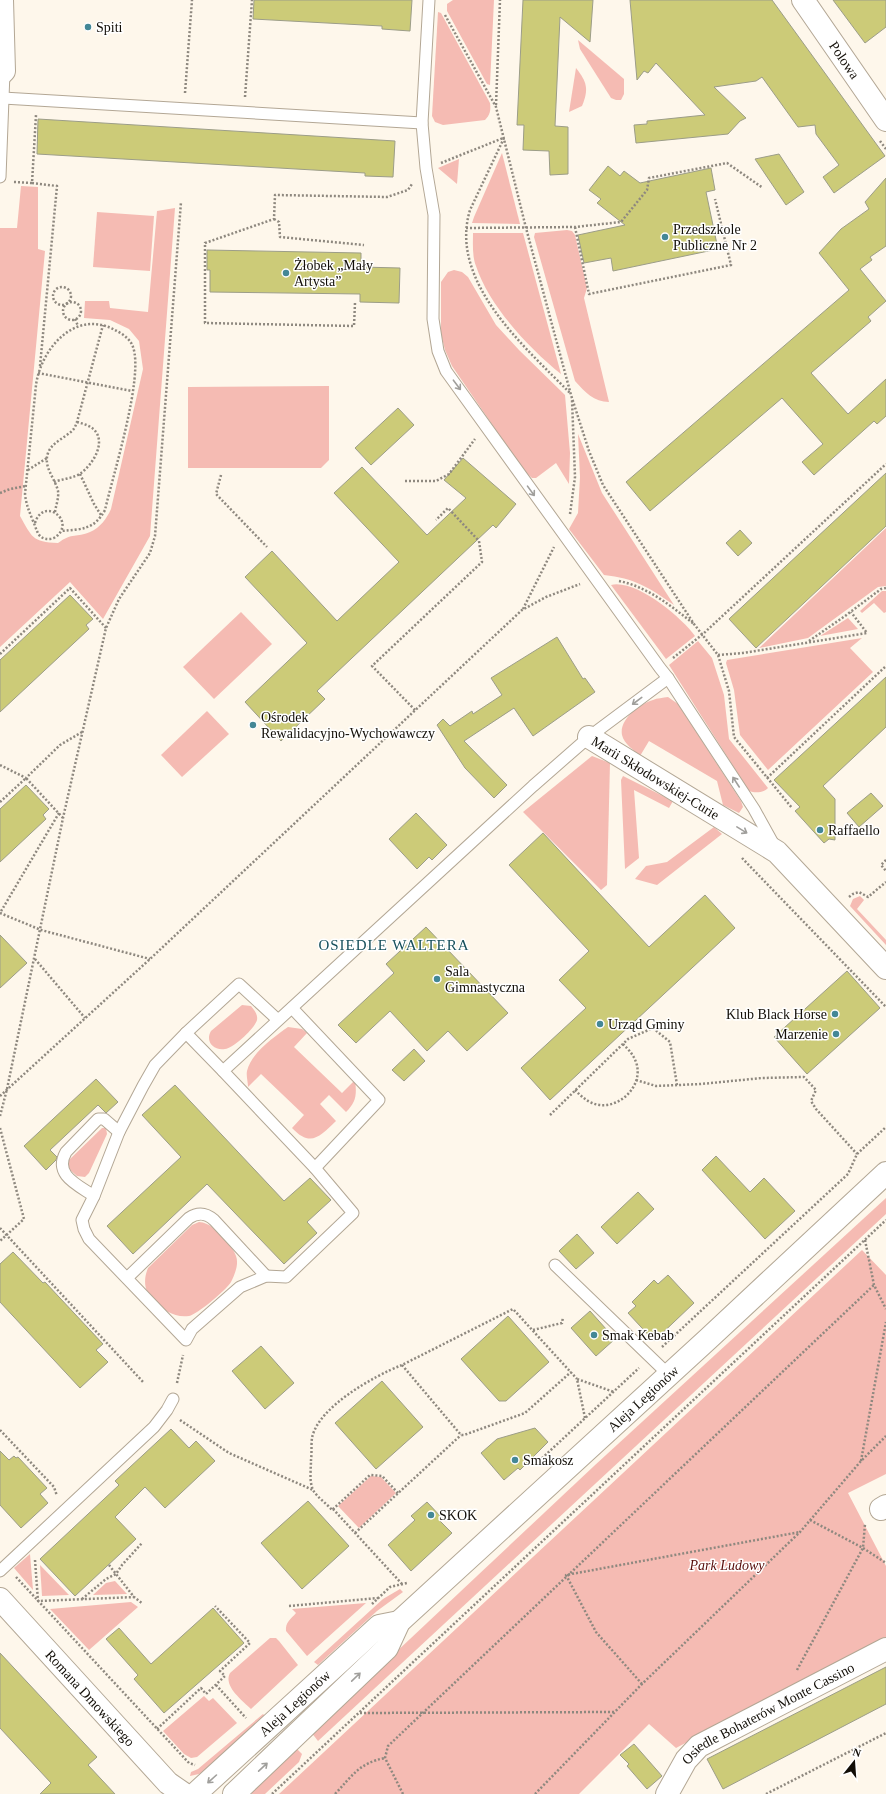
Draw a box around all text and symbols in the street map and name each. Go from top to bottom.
place label: Spiti [96,20,123,35]
marker: Spiti [83,22,93,32]
street label: Polowa [826,39,863,83]
place label: Przedszkole Publiczne Nr 2 [673,222,757,253]
marker: Przedszkole Publiczne Nr 2 [660,232,670,242]
place label: Żłobek „Mały Artysta” [294,258,373,289]
marker: Żłobek „Mały Artysta” [281,268,291,278]
one-way arrow [452,379,461,390]
one-way arrow [527,485,536,496]
one-way arrow [631,697,642,705]
place label: Ośrodek Rewalidacyjno-Wychowawczy [261,710,435,741]
marker: Ośrodek Rewalidacyjno-Wychowawczy [248,720,258,730]
street label: Marii Skłodowskiej-Curie [589,733,722,823]
one-way arrow [732,777,740,788]
place label: Raffaello [828,823,880,838]
marker: Raffaello [815,825,825,835]
one-way arrow [736,827,748,835]
district label: OSIEDLE WALTERA [318,937,470,953]
place label: Sala Gimnastyczna [445,964,526,995]
marker: Sala Gimnastyczna [432,974,442,984]
place label: Klub Black Horse [726,1007,827,1022]
marker: Klub Black Horse [830,1009,840,1019]
place label: Urząd Gminy [608,1017,685,1032]
marker: Urząd Gminy [595,1019,605,1029]
place label: Marzenie [775,1027,828,1042]
marker: Marzenie [831,1029,841,1039]
place label: Smak Kebab [602,1328,674,1343]
marker: Smak Kebab [589,1330,599,1340]
street label: Aleja Legionów [605,1362,682,1435]
place label: Smakosz [523,1453,574,1468]
marker: Smakosz [510,1455,520,1465]
place label: SKOK [439,1508,477,1523]
marker: SKOK [426,1510,436,1520]
park label: Park Ludowy [688,1558,765,1573]
street label: Romana Dmowskiego [42,1647,138,1749]
street label: Osiedle Bohaterów Monte Cassino [679,1660,857,1767]
street label: Aleja Legionów [257,1667,334,1739]
one-way arrow [351,1672,361,1682]
north arrow [834,1742,874,1782]
text: N [851,1746,863,1759]
one-way arrow [258,1763,268,1772]
one-way arrow [207,1775,217,1784]

